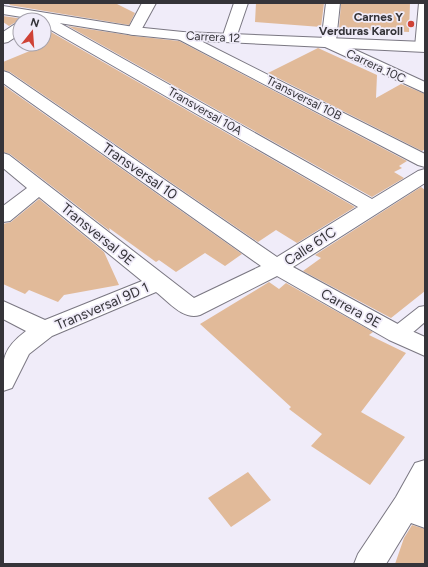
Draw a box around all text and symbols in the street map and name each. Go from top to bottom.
place label: Carnes Y Verduras Karoll [319,10,403,38]
north arrow [12,12,52,52]
text: N [29,15,41,30]
marker: Carnes Y Verduras Karoll [406,19,416,29]
street label: Carrera 12 [186,29,240,45]
street label: Carrera 10C [344,46,408,86]
street label: Transversal 10B [264,73,344,123]
street label: Transversal 10A [165,84,245,138]
street label: Transversal 10 [99,139,181,204]
street label: Transversal 9E [58,200,138,269]
street label: Calle 61C [281,223,339,269]
street label: Transversal 9D 1 [53,279,151,334]
street label: Carrera 9E [318,285,384,332]

